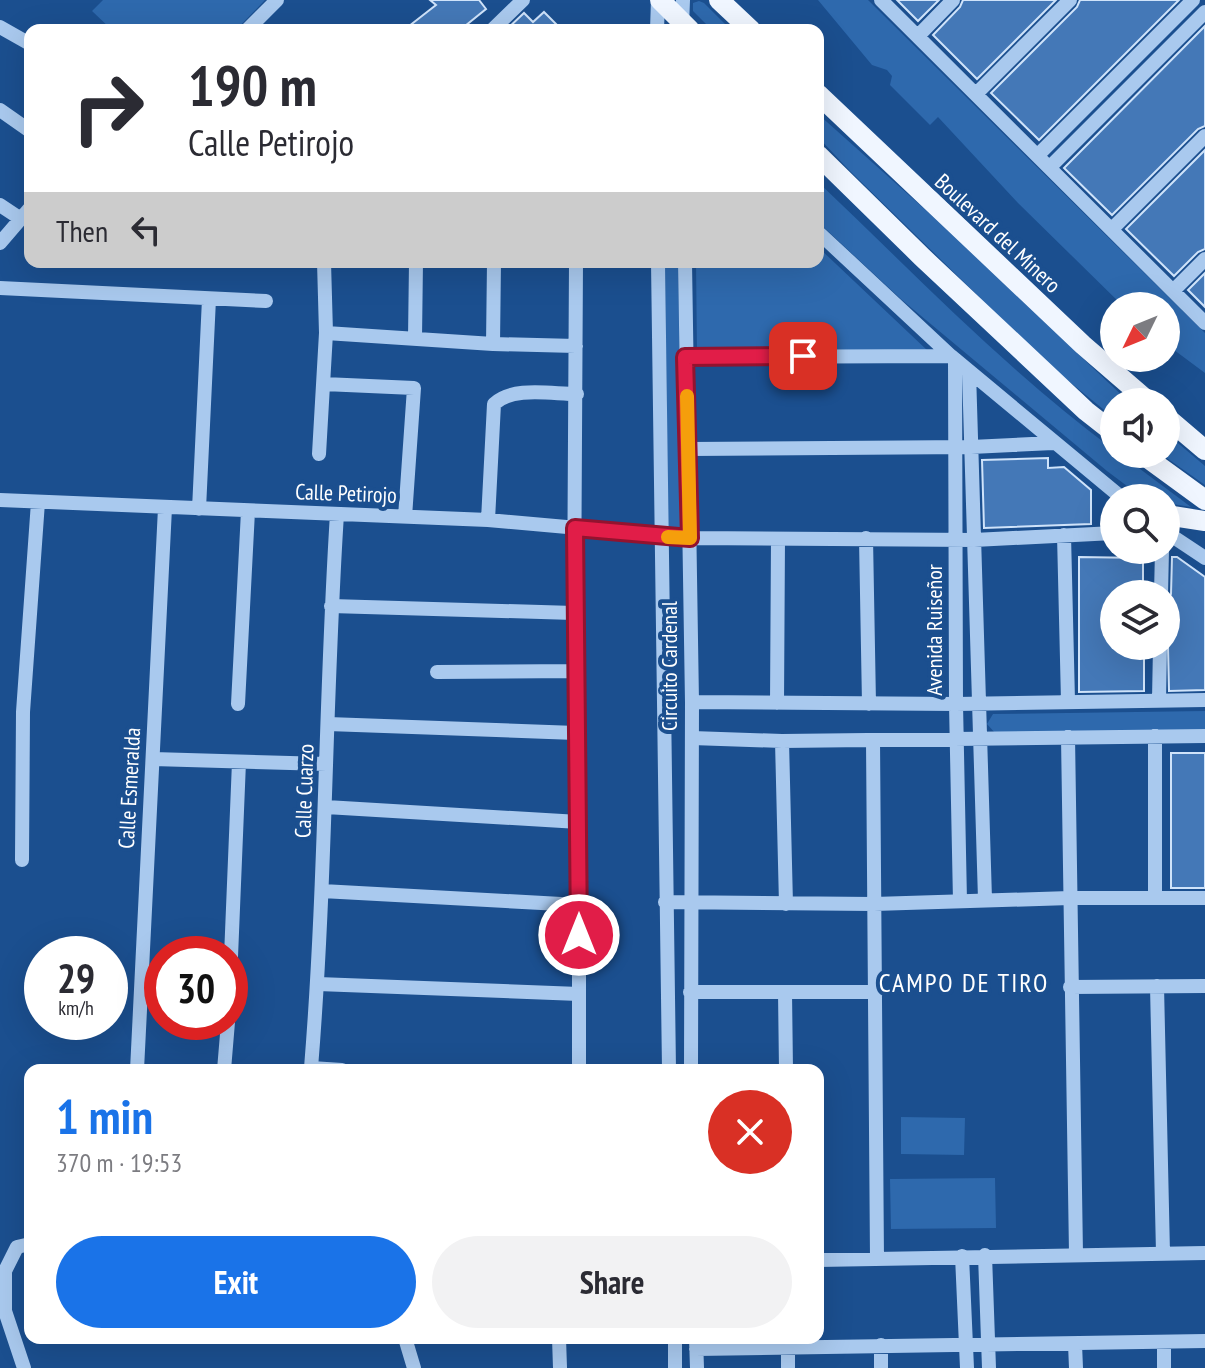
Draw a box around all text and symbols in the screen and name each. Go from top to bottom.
text: 190 m [188,49,317,121]
icon: right [56,56,160,160]
text: Calle Petirojo [188,119,354,166]
street label: Boulevard del Minero [929,167,1067,299]
icon: left [124,208,168,252]
text: Then [56,211,108,250]
north arrow [1100,292,1180,372]
map controls [1100,292,1180,660]
pin [769,322,837,390]
icon: arrive [781,334,825,378]
button: sound [1100,388,1180,468]
street label: Calle Petirojo [295,477,397,509]
button: search [1100,484,1180,564]
street label: Avenida Ruiseñor [920,564,948,696]
button: layers [1100,580,1180,660]
street label: Circuito Cardenal [655,600,683,731]
street label: Calle Esmeralda [112,727,146,849]
street label: Calle Cuarzo [288,744,320,838]
position arrow [537,893,621,977]
speed limit sign: 30 [144,936,248,1040]
text: 29 [57,952,95,1004]
district label: CAMPO DE TIRO [879,966,1049,999]
text: km/h [58,995,94,1021]
text: 1 min [56,1085,153,1147]
button: close [708,1090,792,1174]
text: 370 m · 19:53 [56,1146,182,1179]
button: Exit [56,1236,416,1328]
button: Share [432,1236,792,1328]

